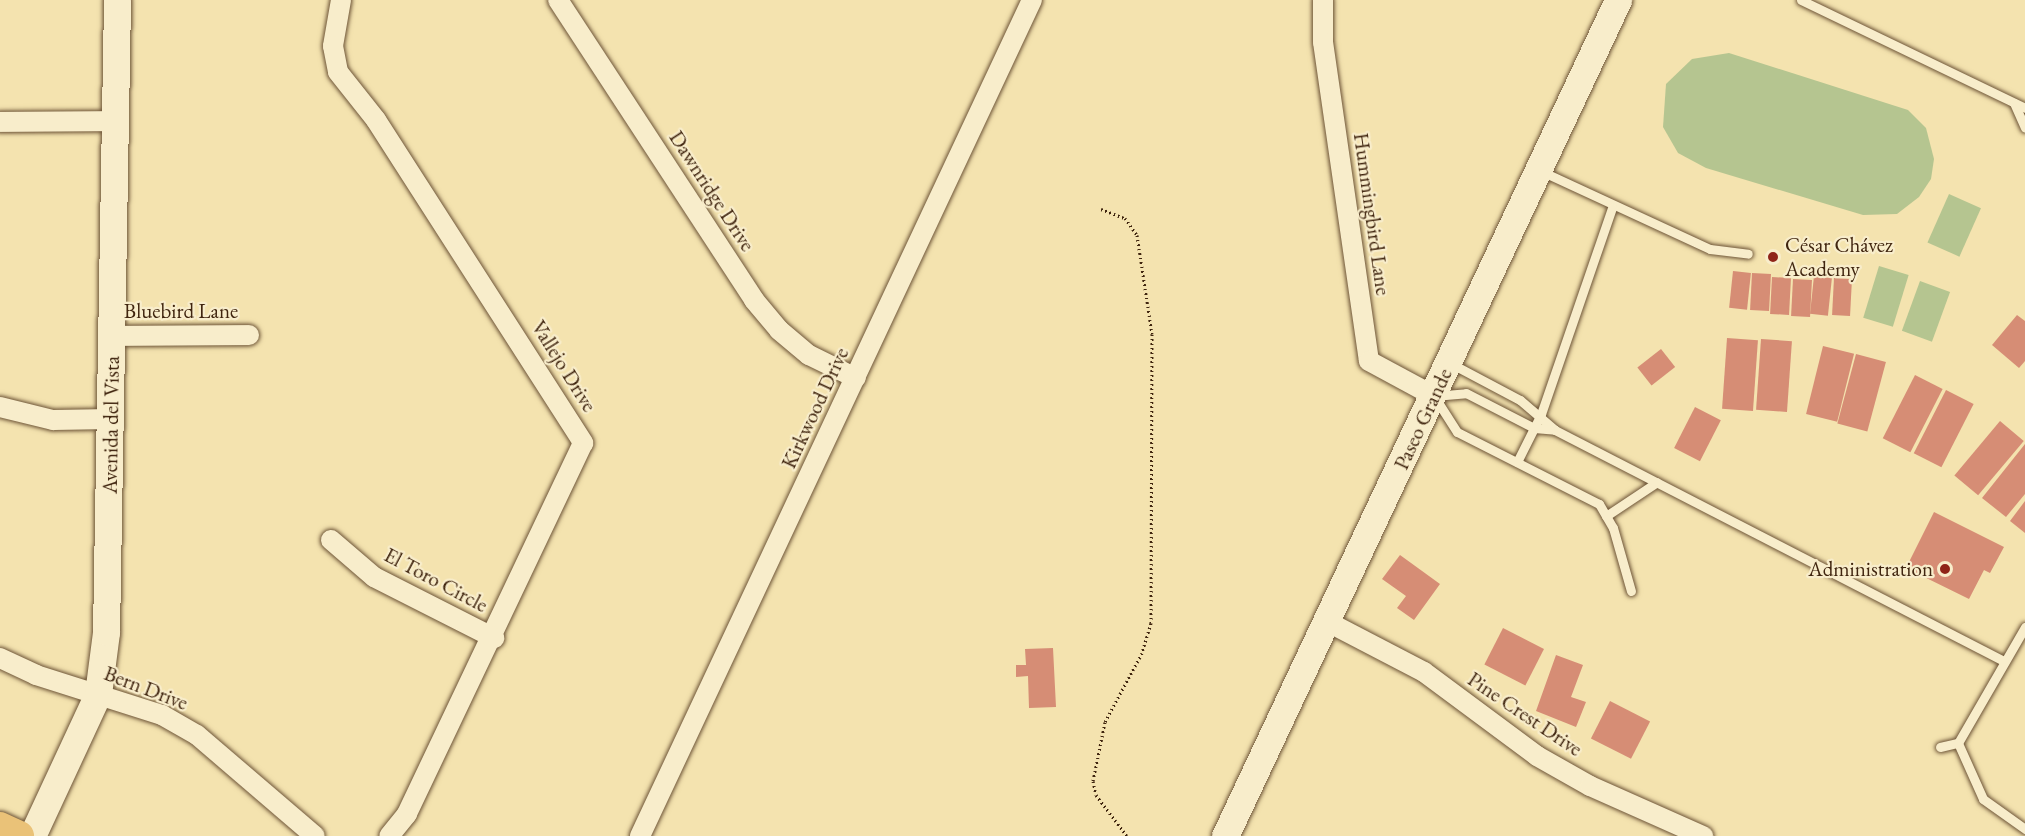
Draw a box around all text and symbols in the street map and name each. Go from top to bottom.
street label: Dawnridge Drive [664,126,760,256]
street label: Hummingbird Lane [1348,131,1396,297]
place label: César Chávez Academy [1785,232,1893,282]
marker: César Chávez Academy [1766,250,1780,264]
street label: Bluebird Lane [124,298,238,324]
street label: Vallejo Drive [526,316,602,416]
street label: Kirkwood Drive [776,343,854,473]
street label: Avenida del Vista [97,356,125,494]
street label: Paseo Grande [1389,364,1457,474]
street label: El Toro Circle [380,542,492,618]
place label: Administration [1808,556,1933,582]
marker: Administration [1938,562,1952,576]
street label: Bern Drive [101,661,191,715]
street label: Pine Crest Drive [1463,666,1587,762]

